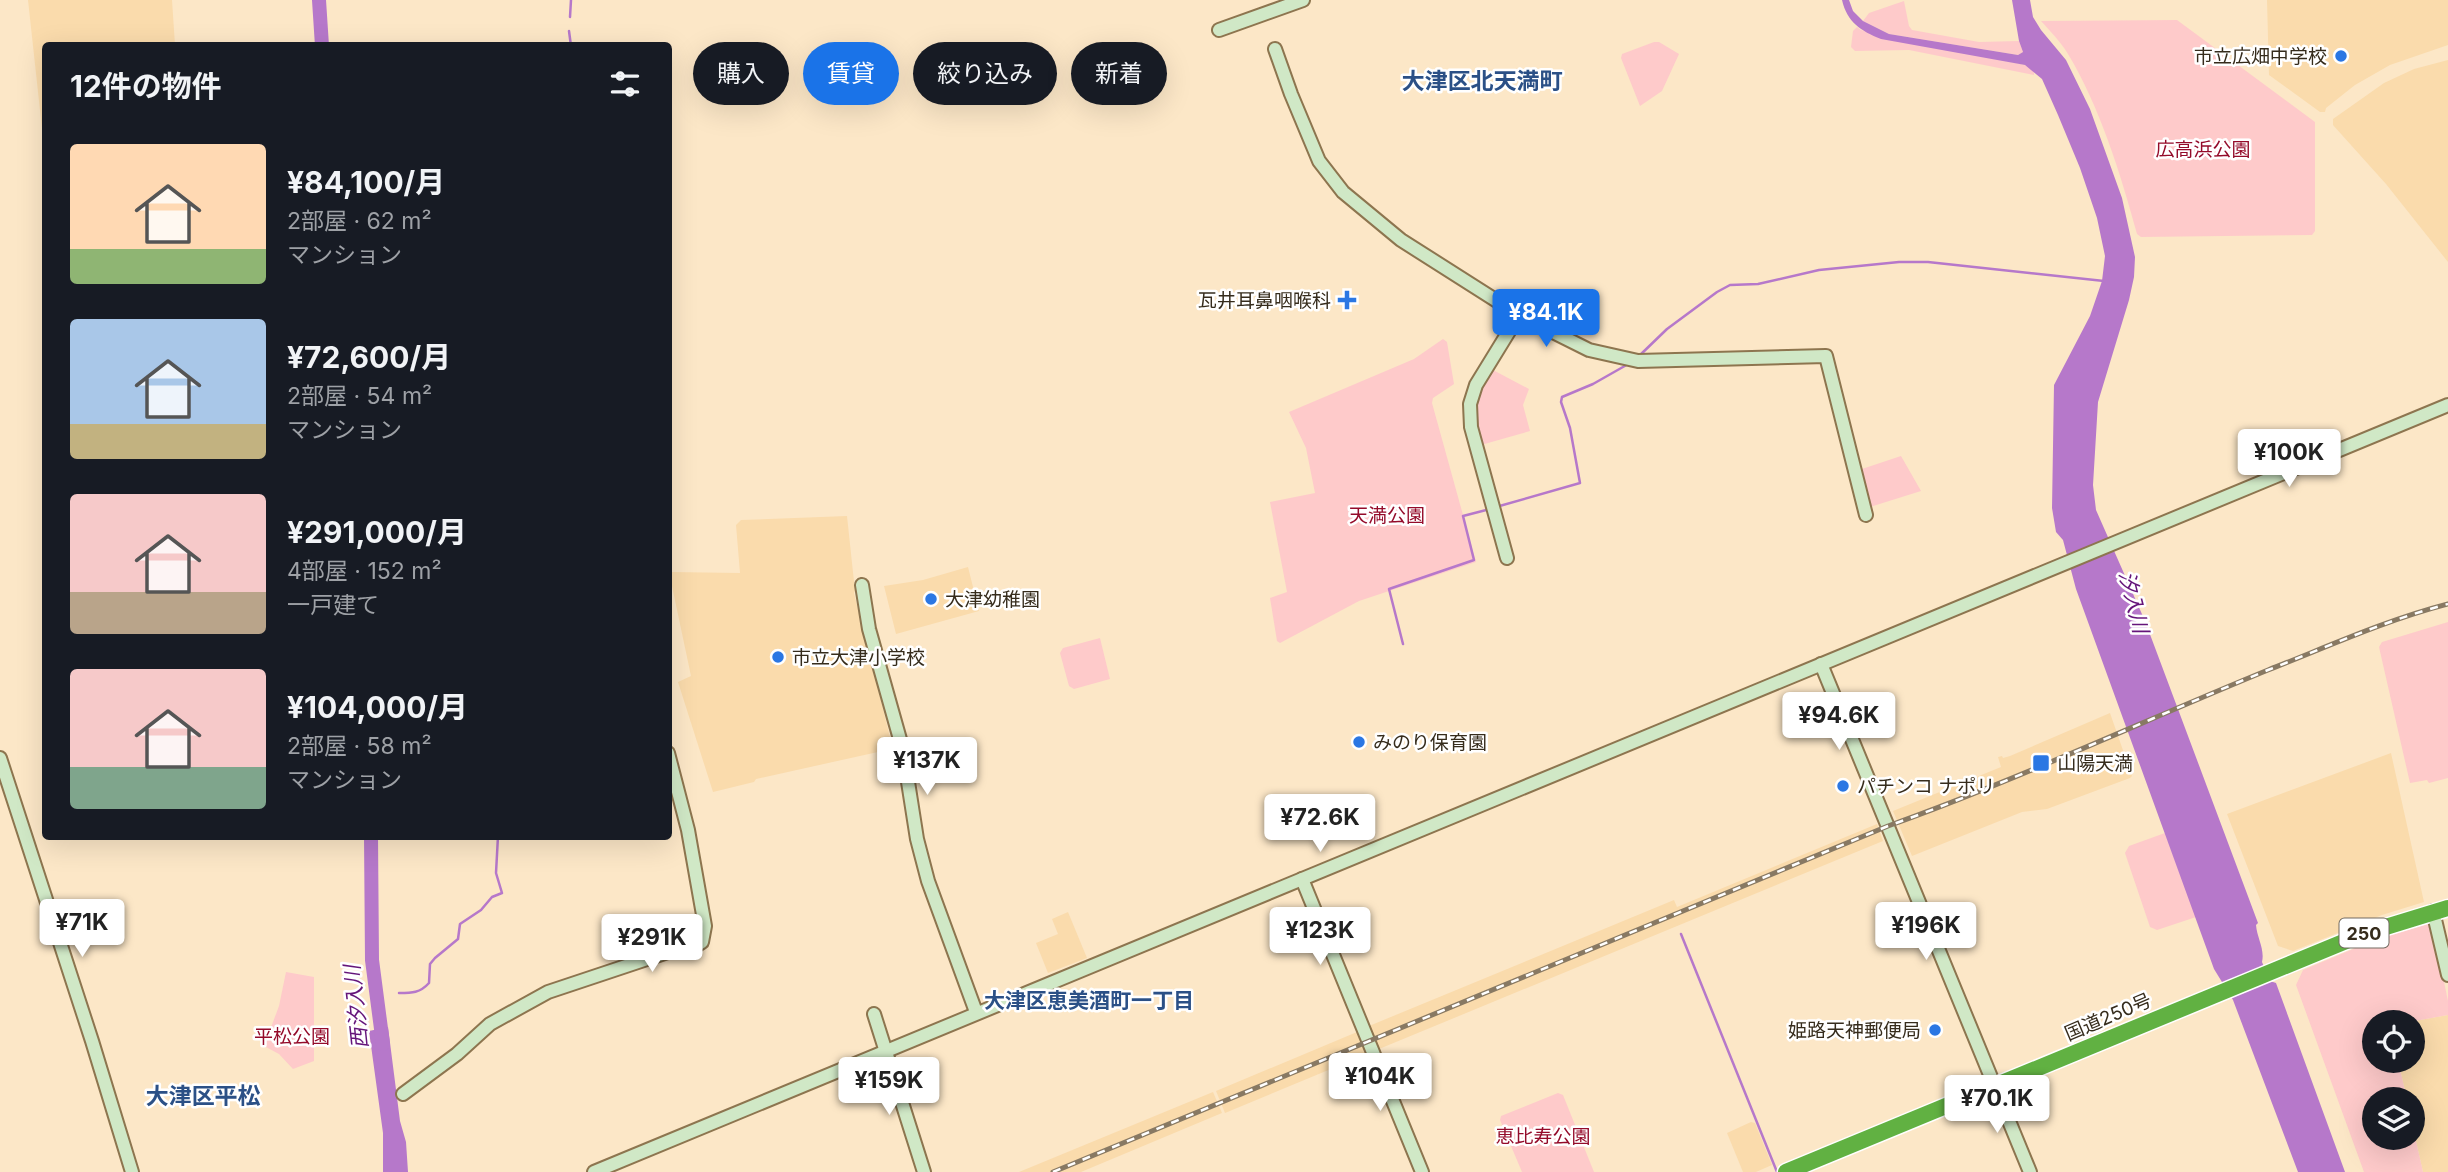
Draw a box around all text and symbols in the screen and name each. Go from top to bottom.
chip: 購入 [693,42,789,105]
chip: 賃貸 [803,42,899,105]
chip: 絞り込み [913,42,1057,105]
chip: 新着 [1071,42,1167,105]
place label: 市立広畑中学校 [2194,45,2327,68]
marker: 市立広畑中学校 [2333,48,2349,64]
icon: filters [606,65,644,103]
district label: 大津区北天満町 [1402,67,1563,95]
text: 12件の物件 [70,68,222,104]
park label: 広高浜公園 [2155,138,2251,161]
text: ¥84,100/月 [287,164,445,200]
icon: home [126,172,210,256]
text: 2部屋 · 62 m² [287,207,432,235]
text: マンション [287,241,402,269]
place label: 瓦井耳鼻咽喉科 [1198,289,1331,312]
marker: 瓦井耳鼻咽喉科 [1337,290,1357,310]
pin: ¥84.1K [1489,290,1603,349]
text: ¥84.1K [1509,298,1583,326]
text: ¥72,600/月 [287,339,451,375]
icon: home [126,347,210,431]
text: 2部屋 · 54 m² [287,382,432,410]
text: マンション [287,416,402,444]
pin: ¥100K [2240,430,2338,489]
text: ¥100K [2254,438,2324,466]
park label: 天満公園 [1349,504,1425,527]
text: ¥291,000/月 [287,514,467,550]
icon: home [126,522,210,606]
text: 4部屋 · 152 m² [287,557,442,585]
water label: 汐入川 [2114,568,2154,638]
place label: 大津幼稚園 [945,588,1040,611]
text: 一戸建て [287,591,379,619]
marker: 大津幼稚園 [923,591,939,607]
place label: 市立大津小学校 [792,646,925,669]
marker: 市立大津小学校 [770,649,786,665]
text: ¥104,000/月 [287,689,468,725]
pin: ¥94.6K [1782,692,1896,752]
icon: home [126,697,210,781]
text: ¥94.6K [1798,701,1880,729]
place label: みのり保育園 [1373,731,1487,754]
text: 2部屋 · 58 m² [287,732,432,760]
marker: みのり保育園 [1351,734,1367,750]
pin: ¥137K [878,738,976,797]
text: ¥137K [893,746,961,774]
place label: 山陽天満 [2057,752,2133,775]
marker: 山陽天満 [2031,753,2051,773]
text: マンション [287,766,402,794]
place label: パチンコ ナポリ [1857,775,1995,798]
marker: パチンコ ナポリ [1835,778,1851,794]
pin: ¥72.6K [1263,794,1377,854]
text: ¥72.6K [1280,803,1360,831]
pin: ¥71K [41,900,123,959]
pin: ¥196K [1877,902,1975,962]
text: ¥71K [56,908,108,936]
pin: ¥123K [1271,908,1369,967]
text: ¥196K [1891,911,1961,939]
pin: ¥291K [603,914,701,974]
text: ¥123K [1286,916,1354,944]
road number: 250 [2340,918,2388,948]
text: ¥291K [618,923,687,951]
water label: 西汐入川 [339,962,373,1050]
district label: 大津区恵美酒町一丁目 [984,988,1194,1013]
street label: 国道250号 [2061,988,2155,1046]
map controls [2362,1010,2425,1150]
button: locate [2362,1010,2425,1073]
place label: 姫路天神郵便局 [1788,1019,1921,1042]
marker: 姫路天神郵便局 [1927,1022,1943,1038]
park label: 平松公園 [254,1025,330,1048]
pin: ¥104K [1331,1054,1429,1113]
pin: ¥159K [840,1058,938,1117]
text: ¥104K [1345,1062,1415,1090]
text: ¥159K [854,1066,924,1094]
pin: ¥70.1K [1940,1076,2054,1135]
district label: 大津区平松 [146,1082,261,1110]
text: ¥70.1K [1960,1084,2034,1112]
button: layers [2362,1087,2425,1150]
park label: 恵比寿公園 [1495,1125,1591,1148]

